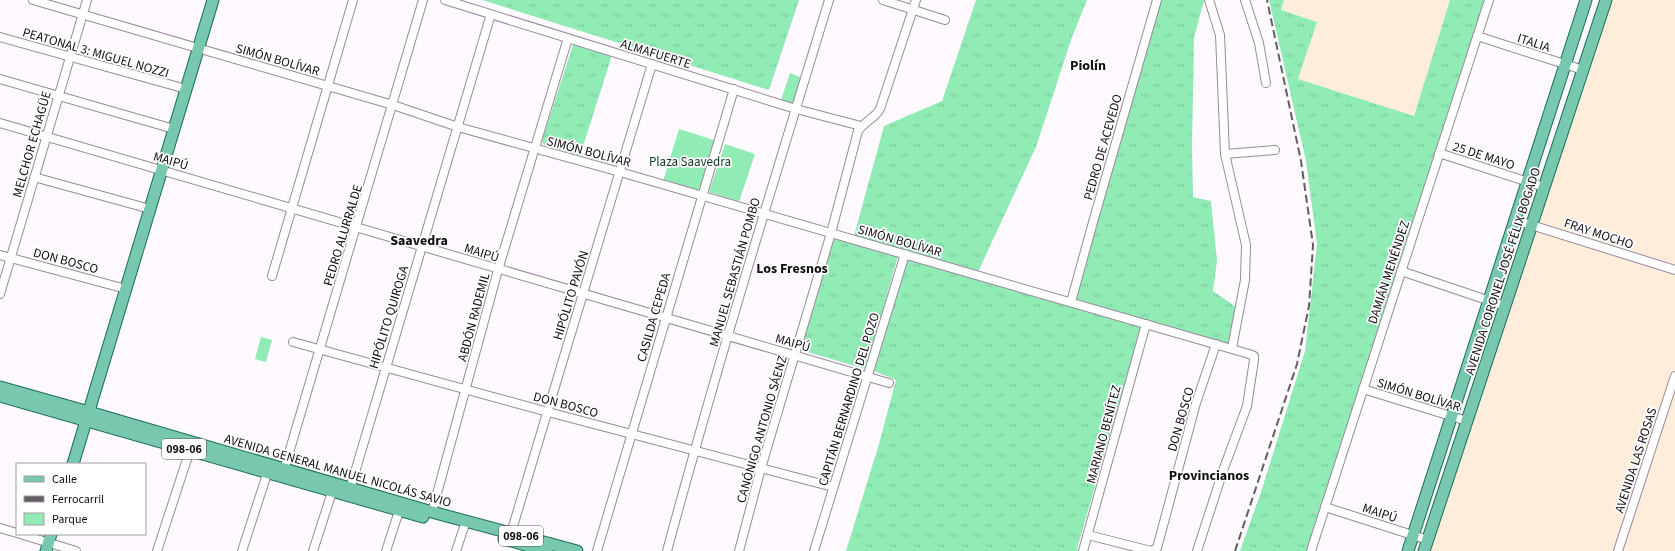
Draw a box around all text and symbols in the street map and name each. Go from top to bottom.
street label: PEATONAL 3: MIGUEL NOZZI [20,23,171,83]
street label: ITALIA [1515,29,1553,57]
street label: ALMAFUERTE [618,35,693,73]
street label: SIMÓN BOLÍVAR [234,39,322,81]
district label: Piolín [1070,56,1106,76]
street label: MELCHOR ECHAGÜE [8,89,56,200]
street label: PEDRO DE ACEVEDO [1079,92,1127,202]
street label: SIMÓN BOLÍVAR [545,132,633,172]
street label: 25 DE MAYO [1450,138,1517,174]
street label: MAIPÚ [151,147,190,175]
park label: Plaza Saavedra [649,153,731,171]
street label: AVENIDA CORONEL JOSÉ FÉLIX BOGADO [1461,165,1545,377]
street label: PEDRO ALURRALDE [319,182,367,288]
street label: MANUEL SEBASTIÁN POMBO [705,196,765,349]
street label: FRAY MOCHO [1562,214,1636,254]
street label: DAMIÁN MENÉNDEZ [1364,218,1414,326]
street label: SIMÓN BOLÍVAR [856,220,944,262]
district label: Saavedra [390,231,448,251]
street label: MAIPÚ [462,239,501,267]
street label: DON BOSCO [31,244,100,278]
street label: HIPÓLITO PAVÓN [549,248,593,342]
district label: Los Fresnos [756,259,828,279]
street label: HIPÓLITO QUIROGA [365,263,413,371]
street label: CASILDA CEPEDA [633,270,676,364]
street label: ABDÓN RADEMIL [454,271,494,363]
street label: CAPITÁN BERNARDINO DEL POZO [814,310,884,488]
street label: MAIPÚ [773,329,812,357]
street label: CANÓNIGO ANTONIO SÁENZ [732,353,792,505]
street label: SIMÓN BOLÍVAR [1375,374,1463,416]
street label: MARIANO BENÍTEZ [1082,383,1126,485]
street label: DON BOSCO [1163,385,1199,454]
street label: DON BOSCO [531,388,600,422]
street label: AVENIDA LAS ROSAS [1610,405,1661,515]
street label: AVENIDA GENERAL MANUEL NICOLÁS SAVIO [222,430,453,512]
road number: 098-06 [162,439,206,459]
legend [16,463,146,535]
district label: Provincianos [1169,466,1249,486]
text: Calle [52,471,77,488]
text: Ferrocarril [52,491,104,508]
street label: MAIPÚ [1360,499,1399,527]
text: Parque [52,511,88,528]
road number: 098-06 [499,526,543,546]

